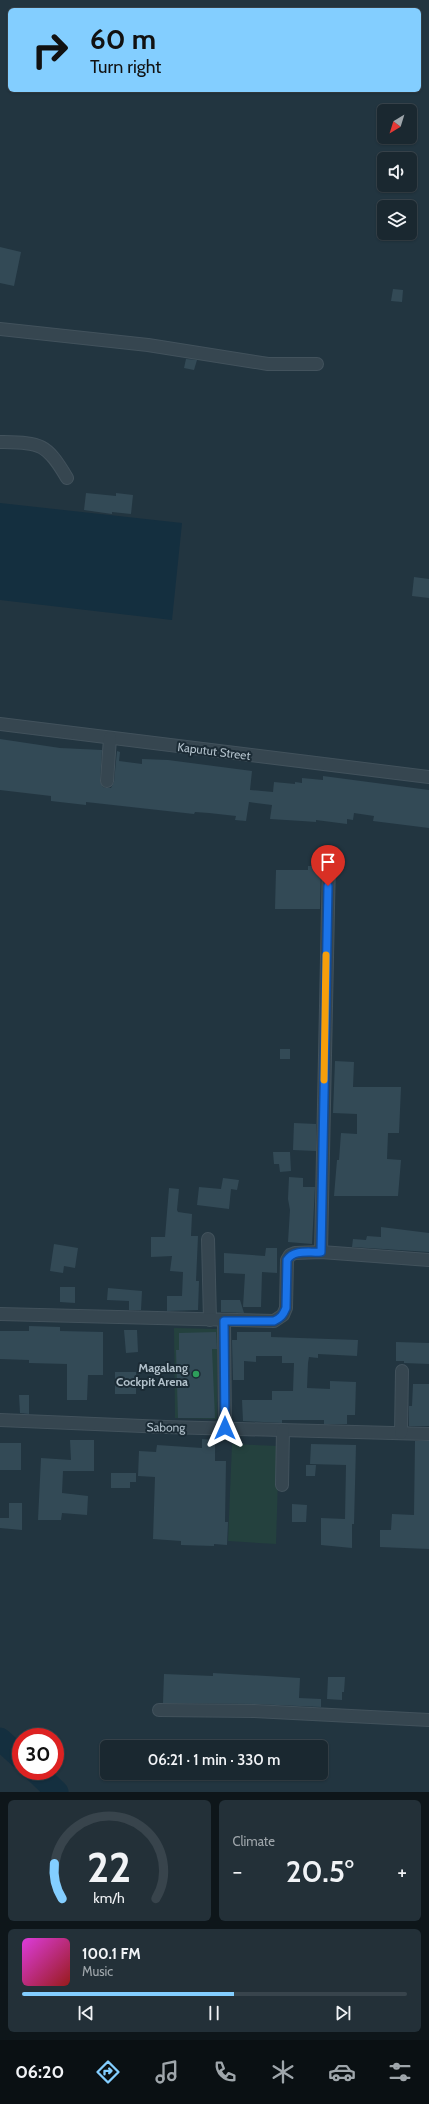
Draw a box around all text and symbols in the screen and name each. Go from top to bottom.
text: 60 m [90,22,156,56]
icon: right [24,24,76,76]
text: Turn right [90,56,161,78]
north arrow [377,104,417,144]
map controls [377,104,417,240]
button: sound [377,152,417,192]
button: layers [377,200,417,240]
street label: Kaputut Street [177,739,251,763]
pin [311,845,345,886]
icon: arrive [317,851,339,873]
place label: Magalang Cockpit Arena [116,1360,188,1389]
marker: Magalang Cockpit Arena [191,1369,201,1379]
position arrow [204,1407,246,1449]
street label: Sabong [147,1419,187,1435]
speed limit sign: 30 [12,1728,64,1780]
text: 06:21 · 1 min · 330 m [148,1751,280,1769]
text: Climate [233,1833,275,1849]
text: 22 [87,1841,131,1891]
text: 20.5° [286,1853,354,1890]
text: − [233,1858,242,1885]
text: + [397,1858,407,1885]
text: km/h [94,1888,125,1906]
text: 100.1 FM [82,1945,141,1963]
text: Music [82,1963,113,1979]
icon: previous [75,2002,97,2024]
icon: pause [203,2002,225,2024]
icon: next [332,2002,354,2024]
icon: directions [94,2058,122,2086]
icon: music [153,2058,181,2086]
icon: phone [211,2058,239,2086]
icon: climate [269,2058,297,2086]
icon: car [328,2058,356,2086]
icon: filters [386,2058,414,2086]
text: 06:20 [15,2061,64,2083]

